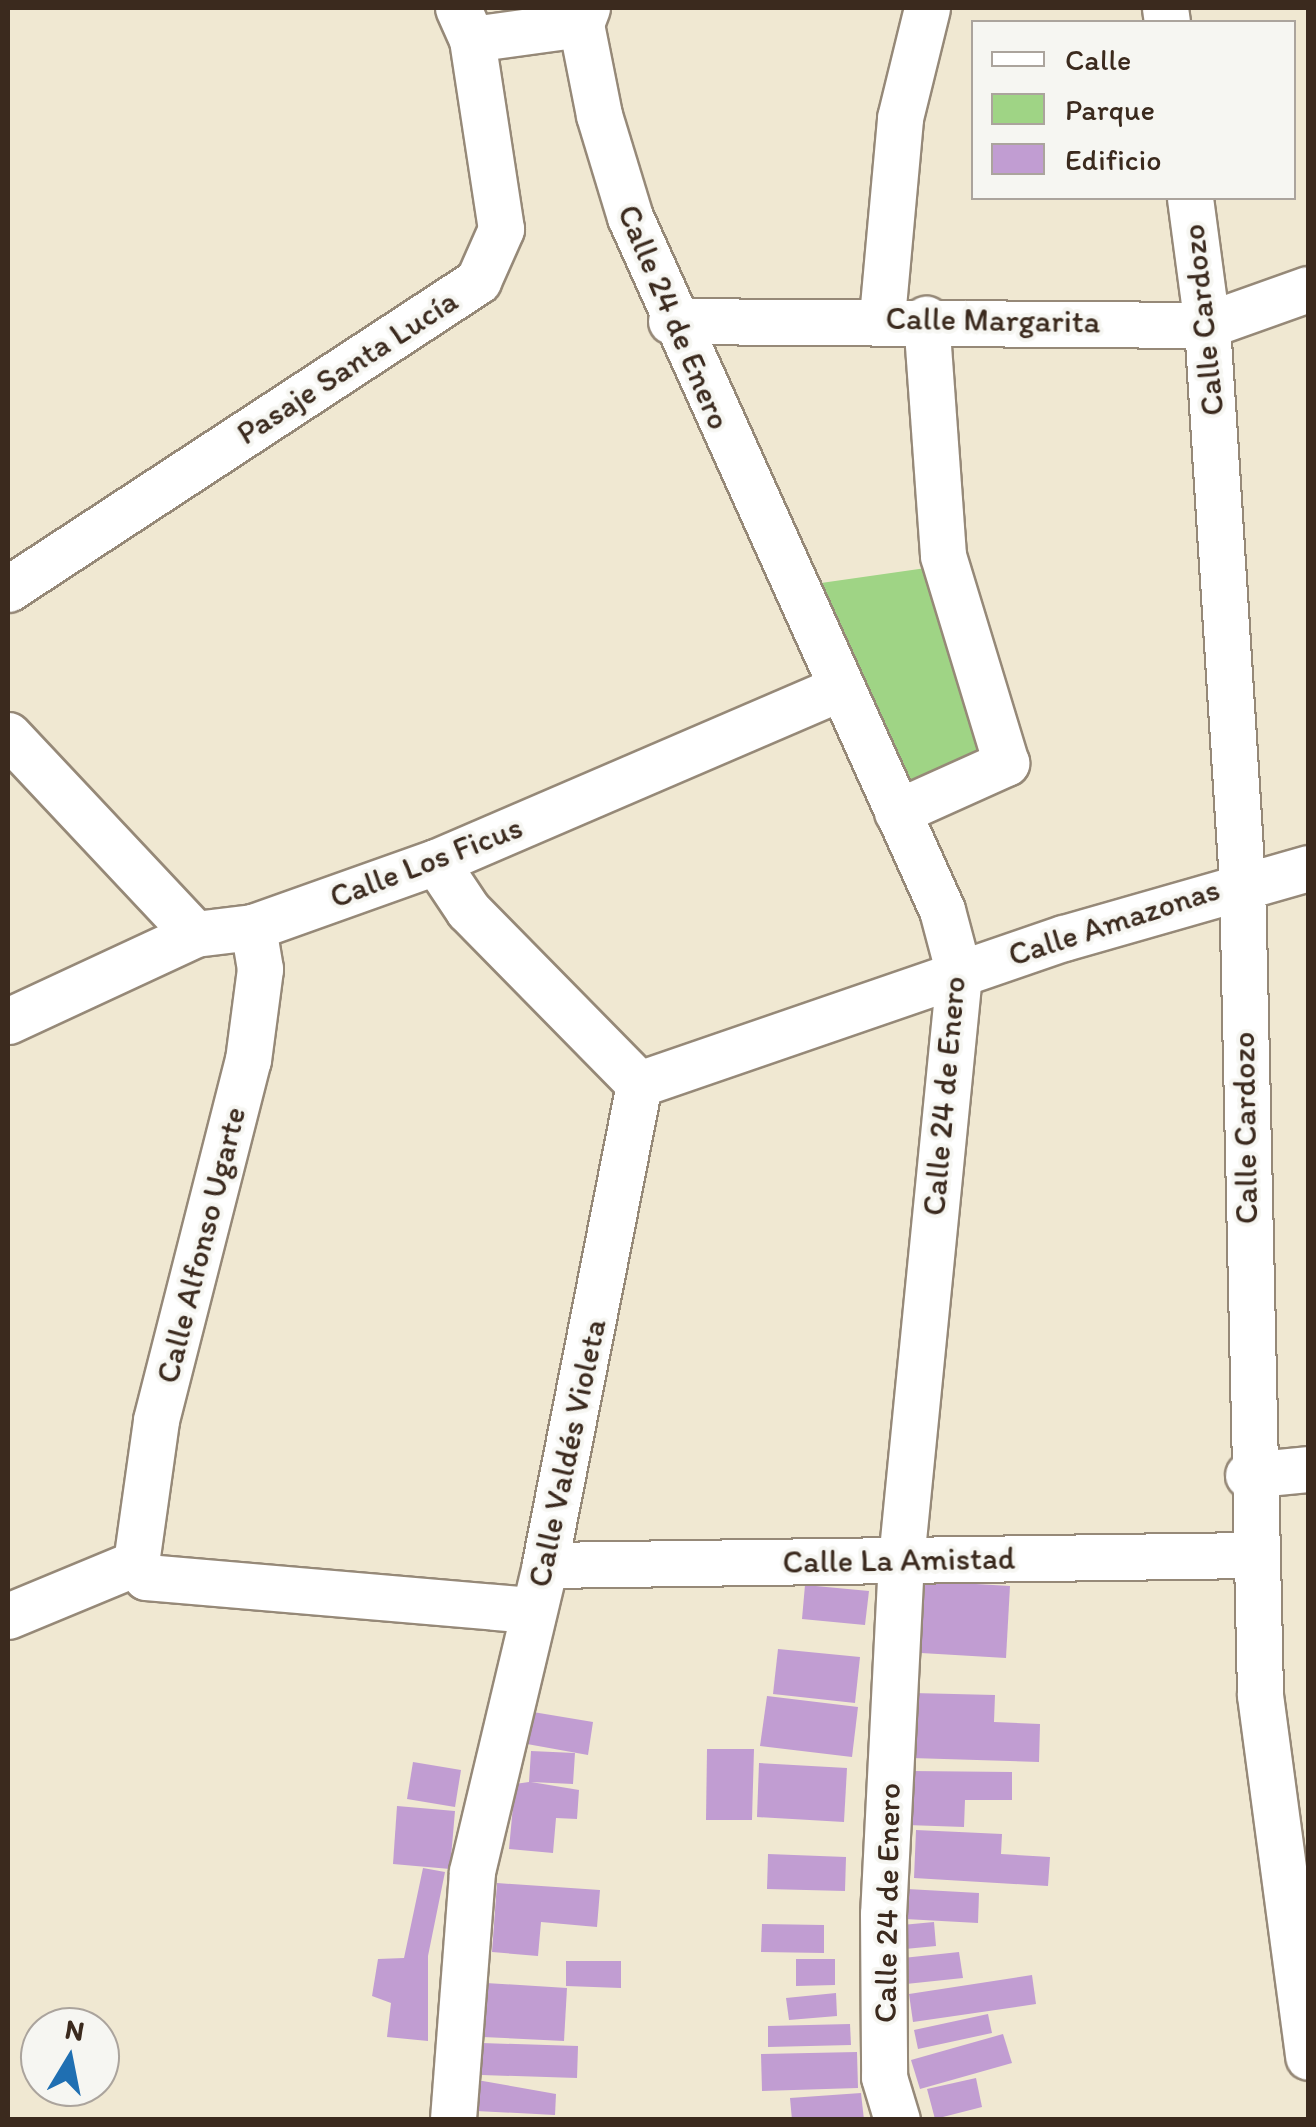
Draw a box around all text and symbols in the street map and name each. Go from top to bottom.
legend [971,20,1296,200]
text: Calle [1065,41,1131,78]
text: Parque [1065,91,1155,128]
text: Edificio [1065,141,1161,178]
street label: Calle 24 de Enero [609,199,739,435]
street label: Calle Cardozo [1174,222,1232,418]
street label: Pasaje Santa Lucía [230,282,464,452]
street label: Calle Margarita [886,299,1100,341]
street label: Calle Los Ficus [324,808,528,916]
street label: Calle Amazonas [1003,869,1225,975]
street label: Calle 24 de Enero [914,975,974,1217]
street label: Calle Cardozo [1224,1032,1266,1224]
street label: Calle Alfonso Ugarte [148,1102,254,1388]
street label: Calle Valdés Violeta [520,1316,614,1590]
street label: Calle La Amistad [782,1539,1016,1581]
street label: Calle 24 de Enero [866,1783,908,2023]
north arrow [20,2007,120,2107]
text: N [63,2011,87,2048]

